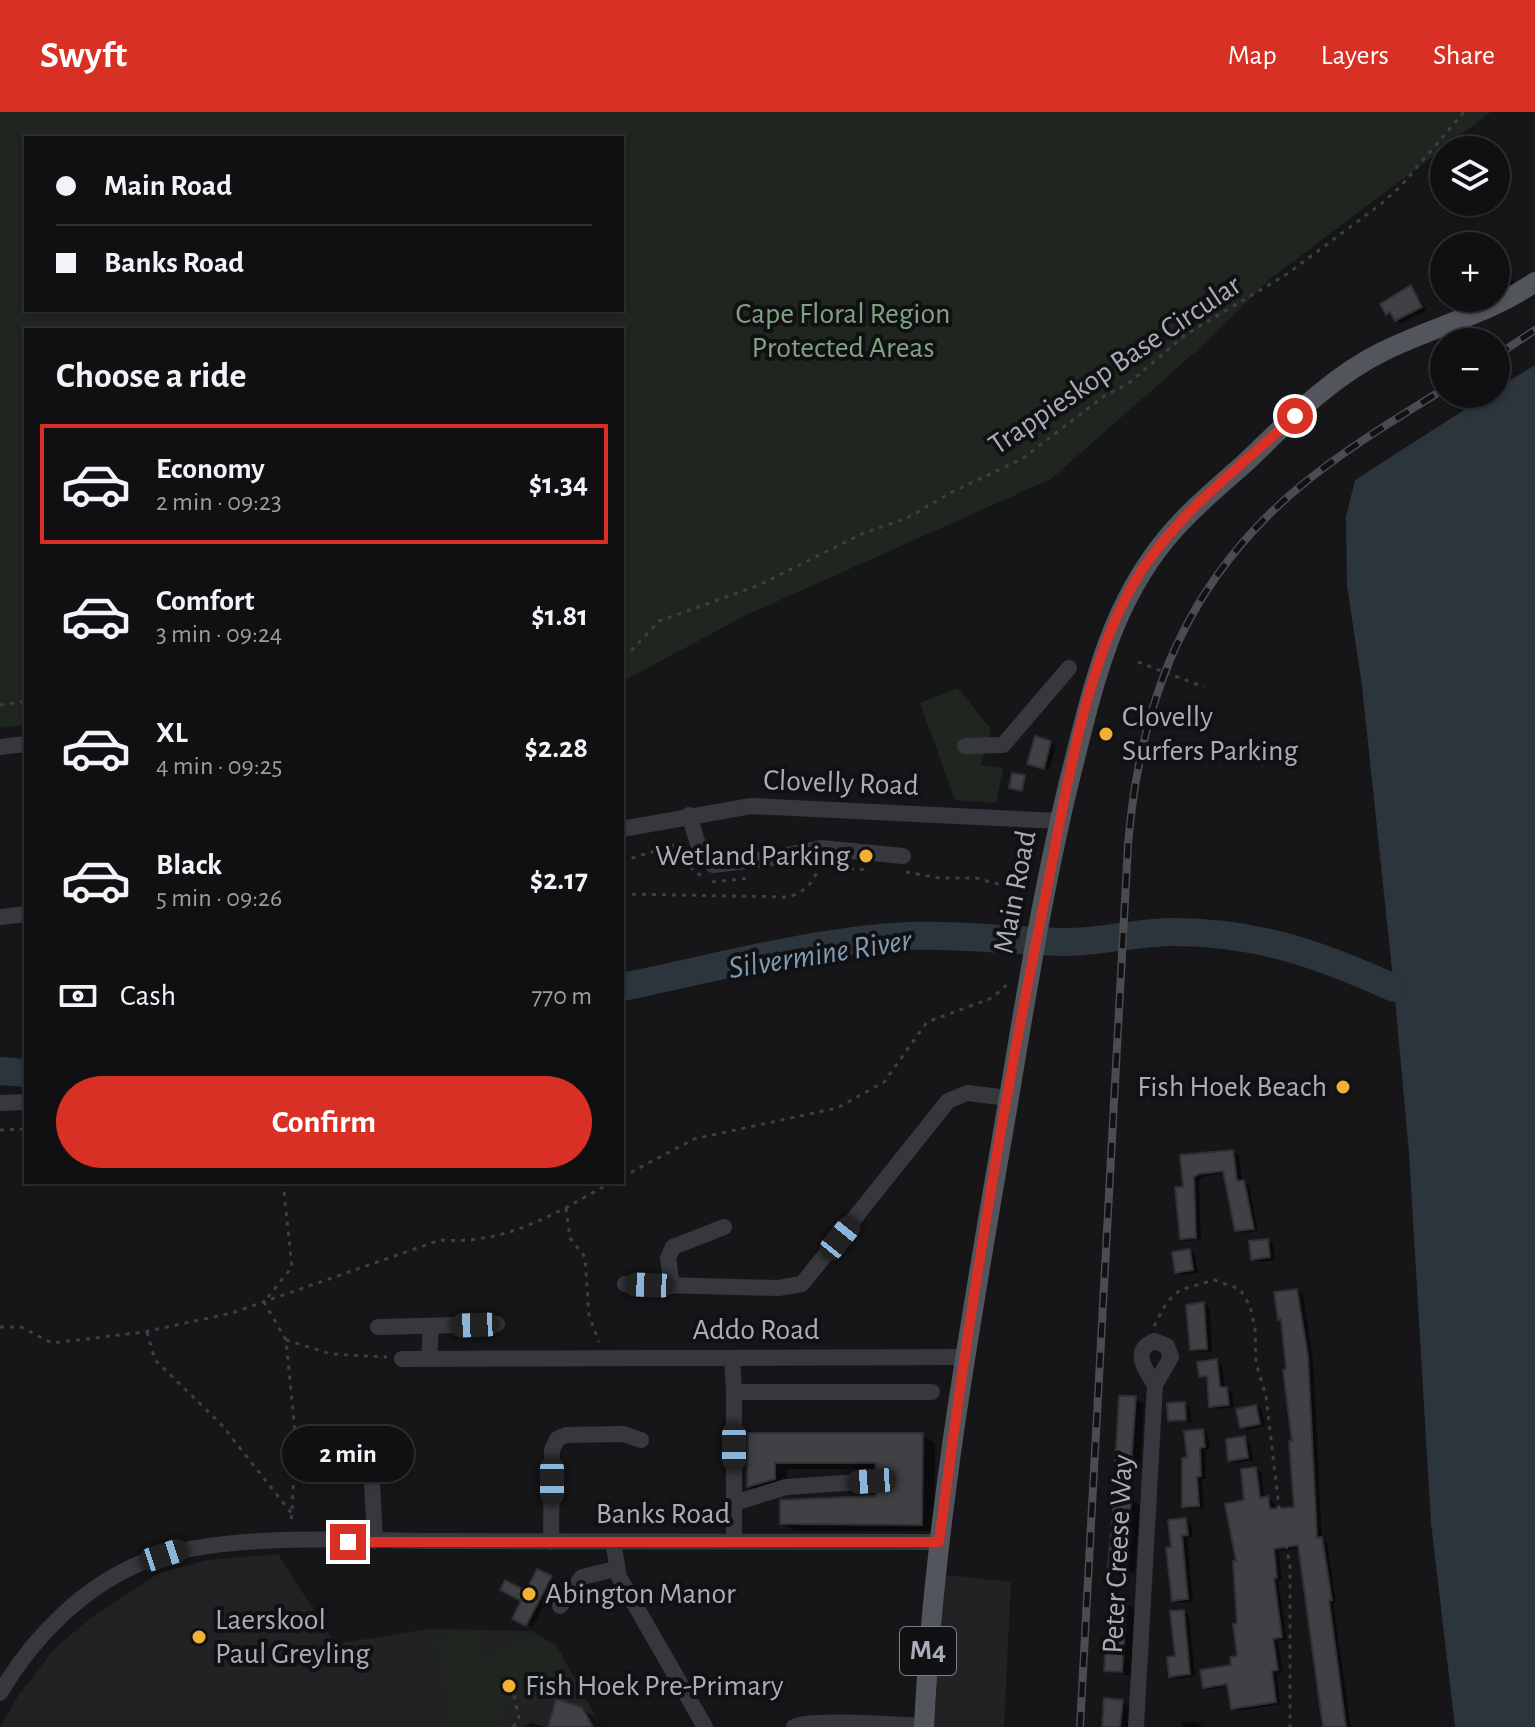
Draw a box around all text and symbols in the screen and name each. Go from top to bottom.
text: Swyft [40,37,127,75]
text: Map [1228,42,1277,70]
text: Layers [1321,42,1389,70]
text: Share [1433,42,1495,70]
map controls [1430,136,1510,408]
button: layers [1430,136,1510,216]
text: Main Road [104,171,232,201]
button: + [1430,232,1510,312]
text: Banks Road [104,248,244,278]
street label: Trappieskop Base Circular [984,269,1247,460]
park label: Cape Floral Region Protected Areas [736,299,950,363]
button: − [1430,328,1510,408]
text: Choose a ride [56,358,246,394]
route start [1277,398,1313,434]
icon: car [60,448,132,520]
text: Economy [156,454,265,484]
text: $1.34 [529,469,588,499]
text: 2 min · 09:23 [156,489,282,515]
icon: car [60,580,132,652]
text: Comfort [156,586,255,616]
text: $1.81 [531,601,588,631]
text: 3 min · 09:24 [156,621,282,647]
place label: Clovelly Surfers Parking [1122,702,1298,766]
icon: car [60,712,132,784]
text: XL [156,718,188,748]
marker: Clovelly Surfers Parking [1097,725,1115,743]
text: $2.28 [525,733,588,763]
text: 4 min · 09:25 [156,753,282,779]
street label: Clovelly Road [763,765,919,801]
street label: Main Road [988,828,1042,956]
place label: Wetland Parking [655,841,850,871]
icon: car [60,844,132,916]
marker: Wetland Parking [857,847,875,865]
text: Black [156,850,222,880]
text: $2.17 [530,865,588,895]
text: 5 min · 09:26 [156,885,282,911]
water label: Silvermine River [726,923,915,984]
icon: cash [56,974,100,1018]
text: Cash [120,981,176,1011]
text: 770 m [531,983,592,1009]
place label: Fish Hoek Beach [1137,1072,1327,1102]
button: Confirm [56,1076,592,1168]
marker: Fish Hoek Beach [1334,1078,1352,1096]
car [816,1212,864,1264]
car [625,1272,673,1298]
car [451,1312,499,1338]
street label: Addo Road [692,1315,820,1345]
car [722,1423,746,1471]
callout: 2 min [282,1426,414,1482]
text: 2 min [319,1441,377,1467]
street label: Peter Creese Way [1098,1453,1138,1654]
car [540,1457,564,1505]
car [847,1467,897,1495]
street label: Banks Road [596,1499,730,1529]
route end [330,1524,366,1560]
car [137,1536,191,1574]
place label: Abington Manor [545,1579,736,1609]
marker: Abington Manor [520,1585,538,1603]
place label: Laerskool Paul Greyling [215,1605,370,1669]
road number: M4 [900,1627,956,1675]
marker: Laerskool Paul Greyling [190,1628,208,1646]
place label: Fish Hoek Pre-Primary [525,1671,784,1701]
marker: Fish Hoek Pre-Primary [500,1677,518,1695]

